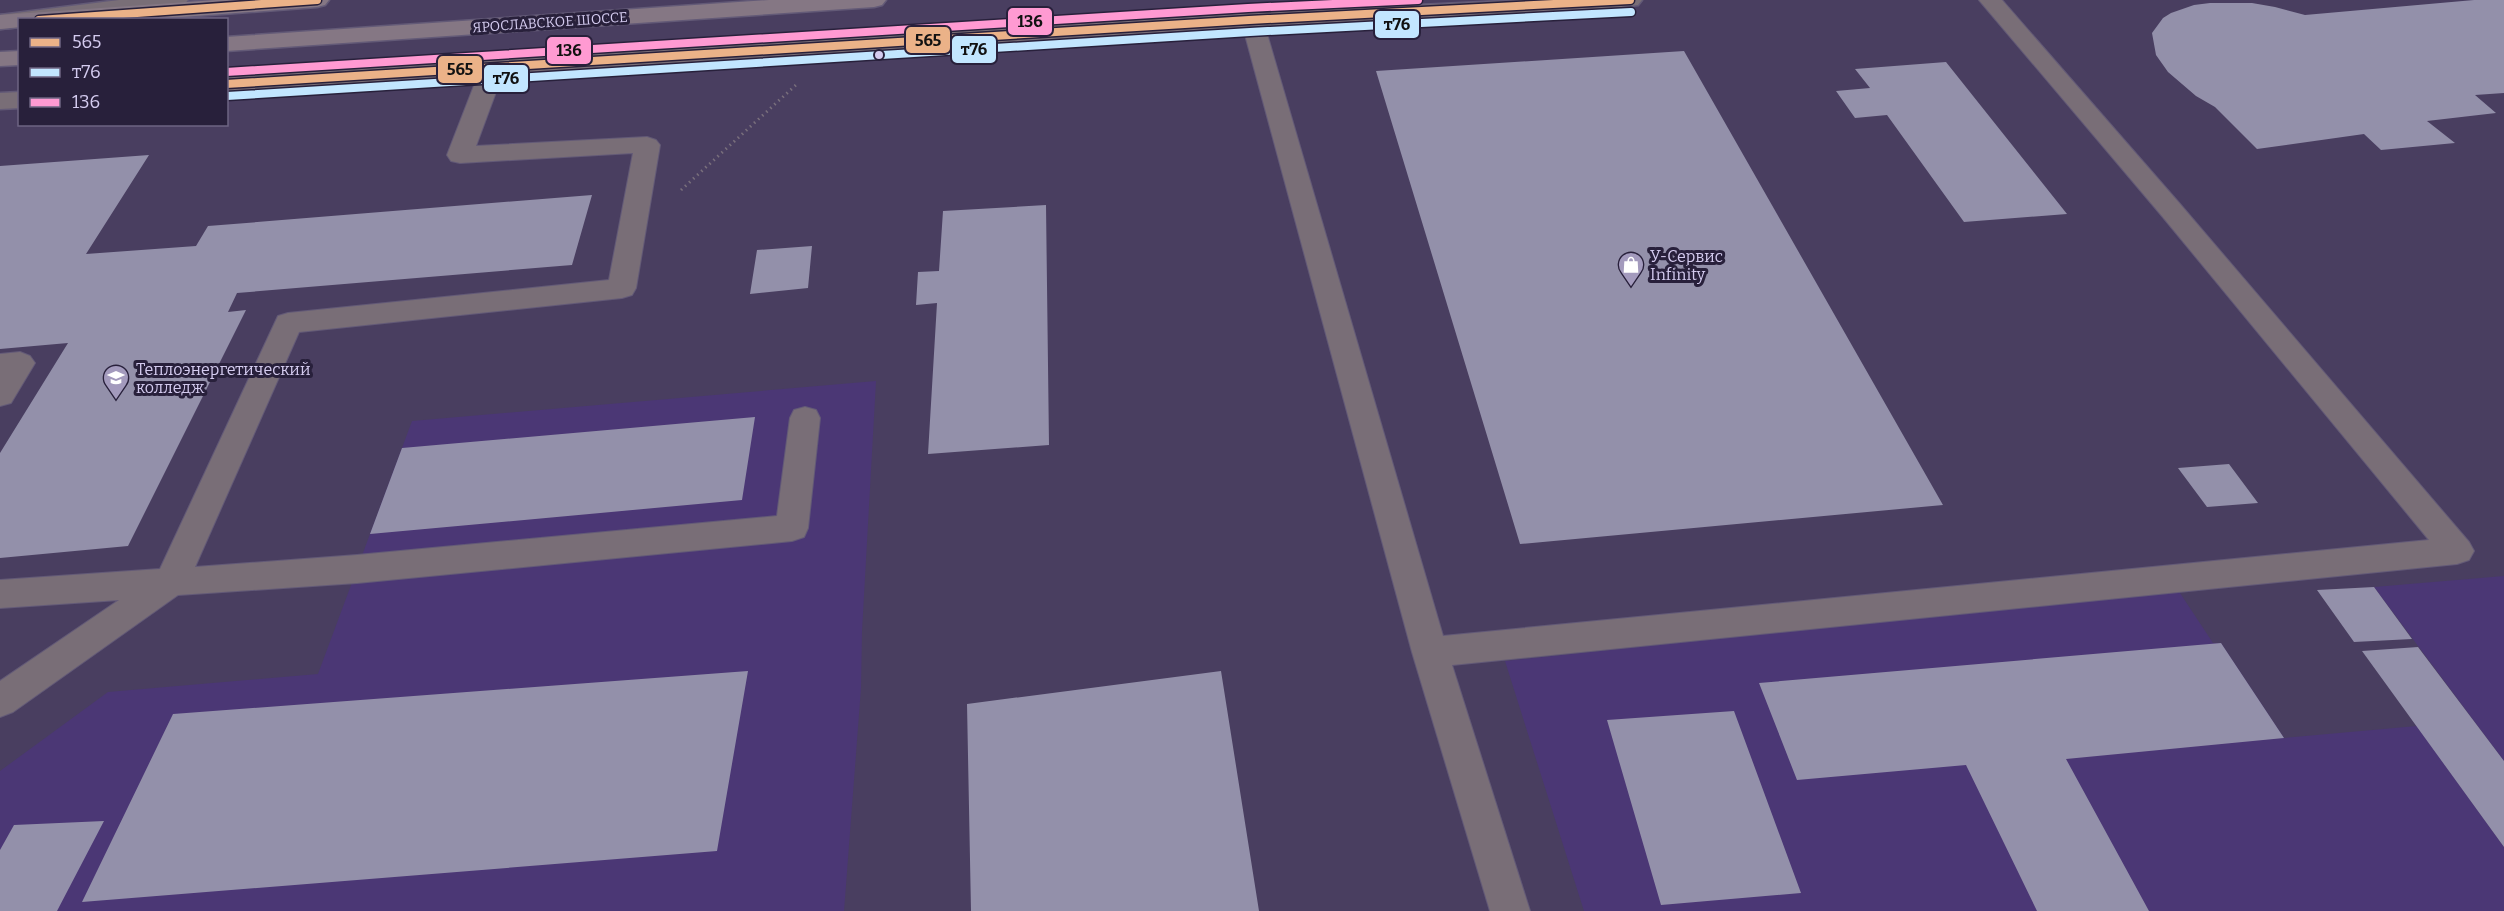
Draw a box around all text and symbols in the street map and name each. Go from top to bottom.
line badge: 136 [1007,7,1053,36]
street label: ЯРОСЛАВСКОЕ ШОССЕ [472,9,628,36]
line badge: т76 [1374,10,1420,39]
text: 136 [1017,12,1043,31]
text: т76 [1384,15,1411,34]
legend [18,18,228,126]
line badge: 565 [905,26,951,54]
text: 565 [72,31,101,53]
text: 565 [915,31,942,50]
line badge: т76 [951,35,997,64]
line badge: 136 [546,36,592,65]
text: т76 [961,40,988,59]
text: 136 [556,41,582,60]
unlabelled marker [873,49,885,61]
line badge: 565 [437,55,483,84]
text: 565 [447,60,474,79]
text: т76 [72,61,101,83]
line badge: т76 [483,64,529,93]
text: т76 [493,69,520,88]
text: 136 [72,91,100,113]
place label: У-Сервис Infinity [1650,247,1723,284]
shop icon: У-Сервис Infinity [1616,250,1646,288]
place label: Теплоэнергетический колледж [136,360,310,397]
school or university icon: Теплоэнергетический колледж [101,363,131,401]

